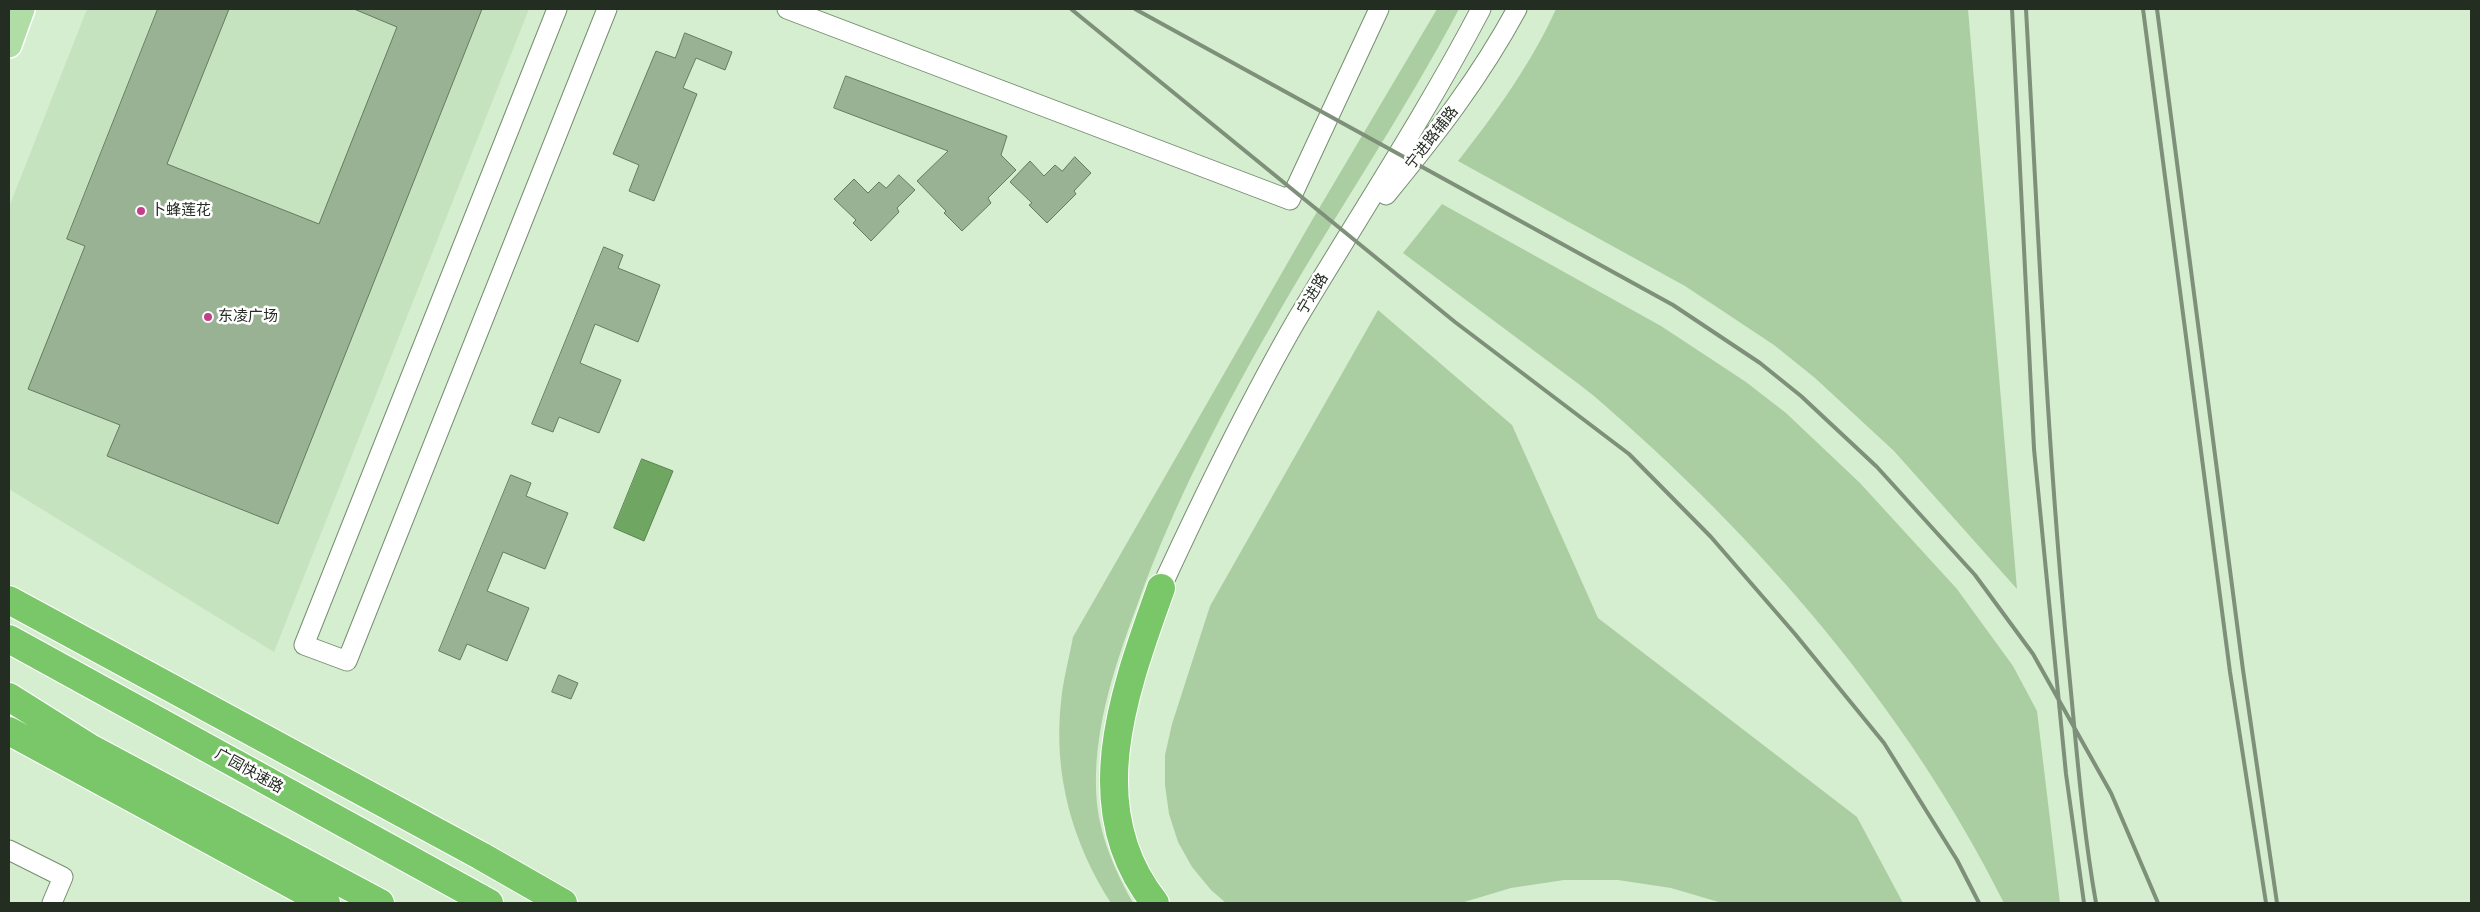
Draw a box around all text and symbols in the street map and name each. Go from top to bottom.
street label: 宁进路辅路 [1402,103,1462,173]
place label: 卜蜂莲花 [151,202,211,220]
marker: 卜蜂莲花 [135,205,147,217]
street label: 宁进路 [1294,270,1332,318]
place label: 东凌广场 [218,308,278,326]
marker: 东凌广场 [202,311,214,323]
street label: 广园快速路 [212,745,286,797]

